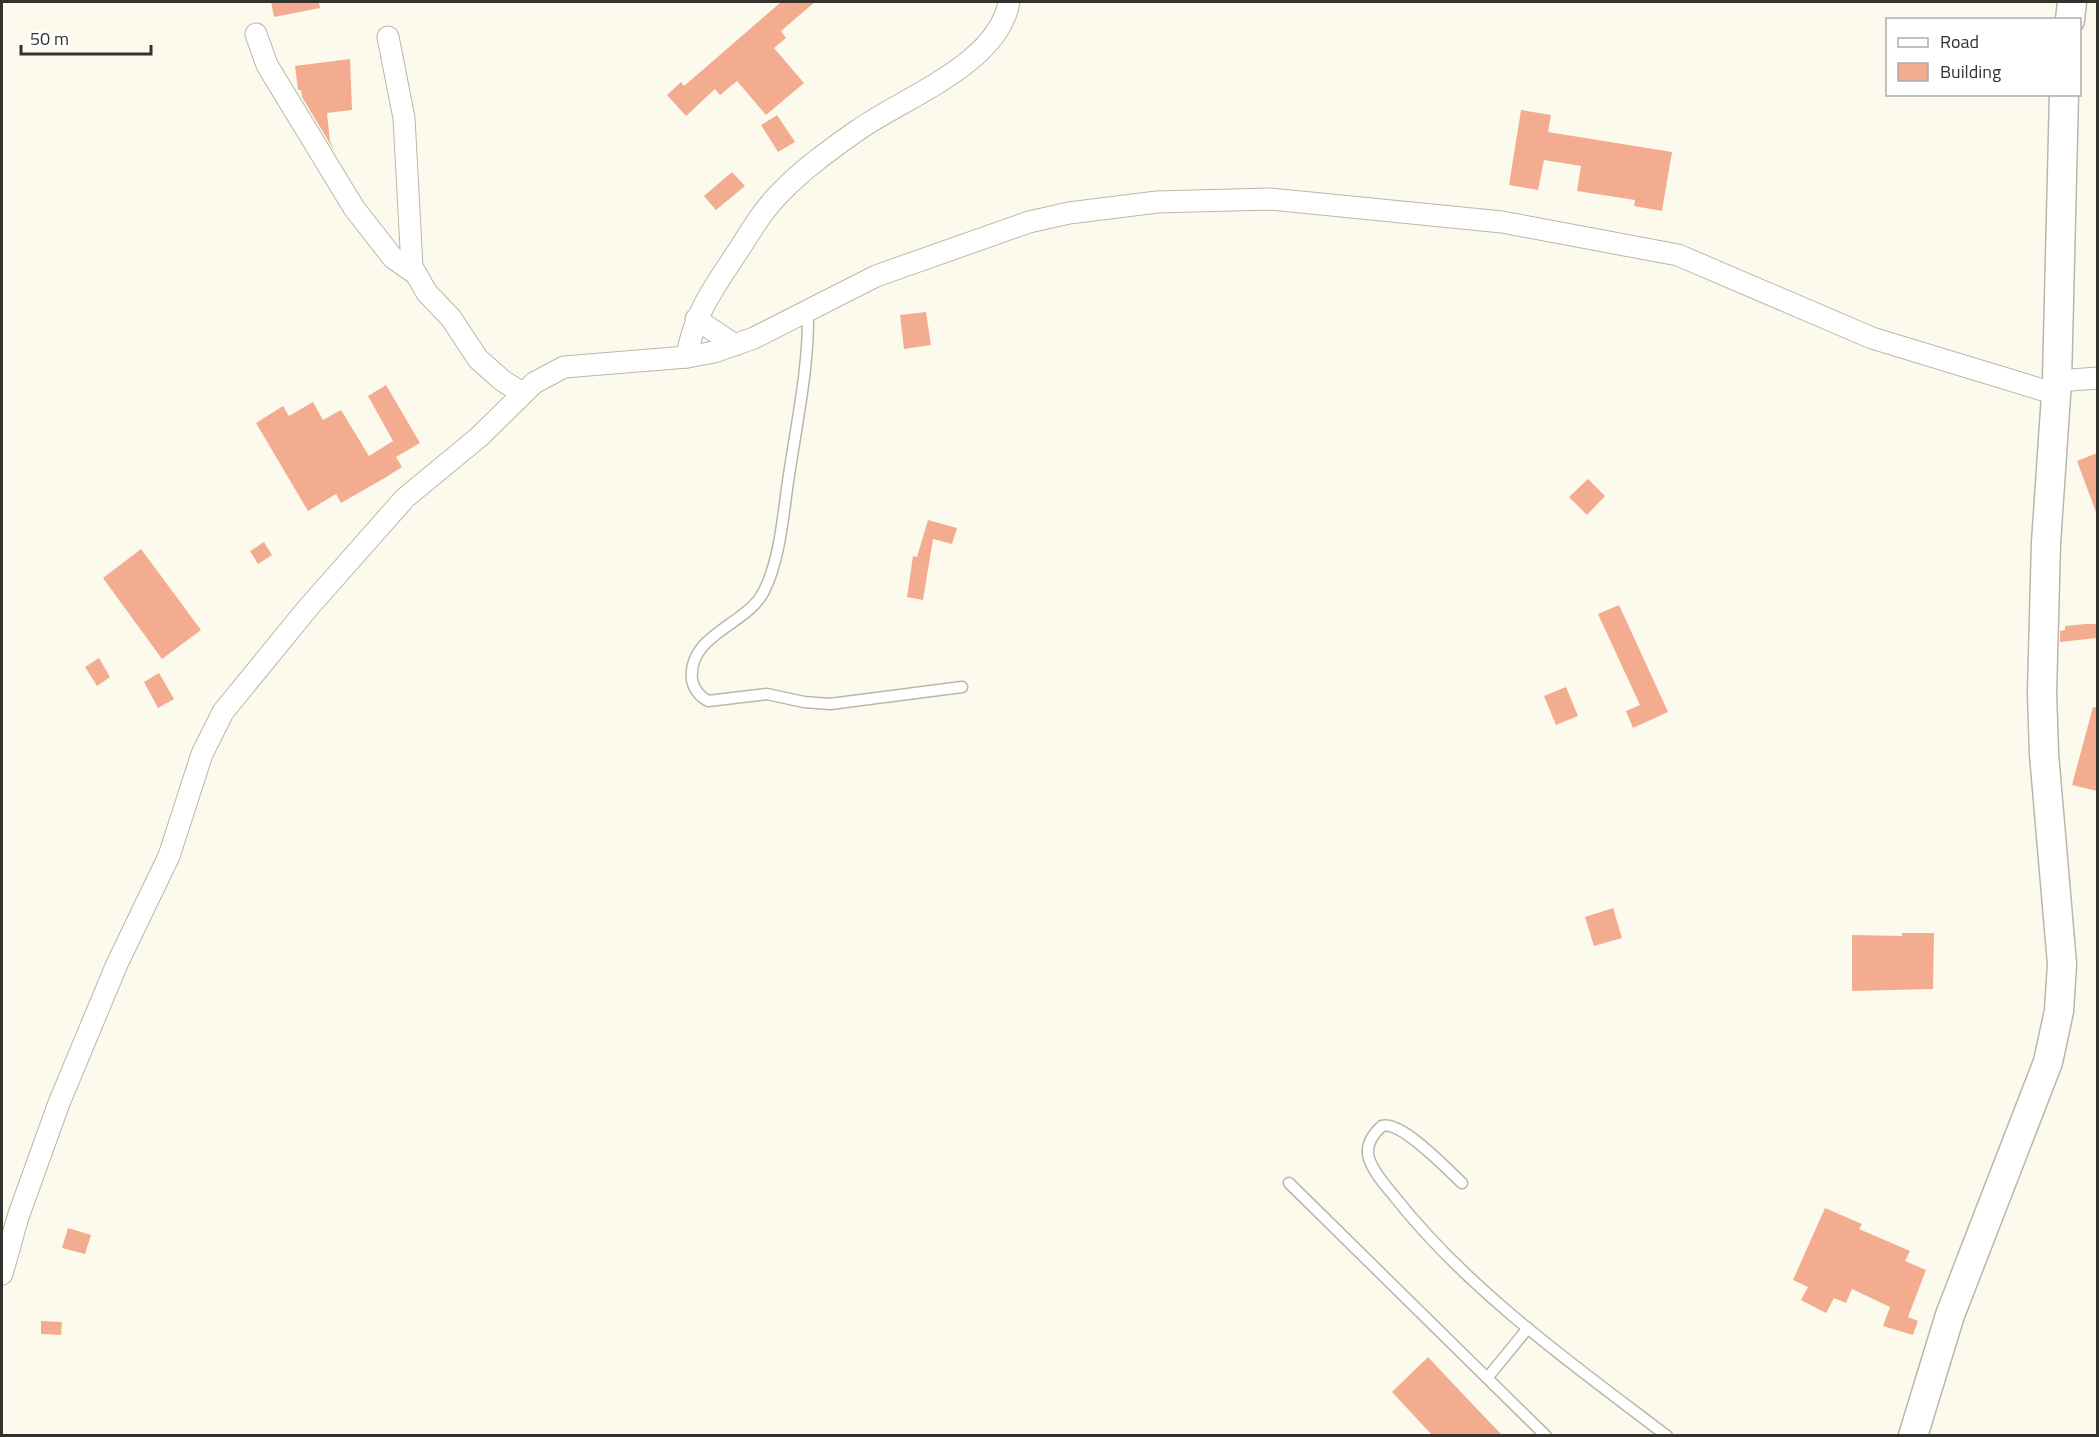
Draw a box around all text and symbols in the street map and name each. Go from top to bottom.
scale bar [21,18,152,56]
legend [1886,18,2081,96]
text: 50 m [30,25,69,52]
text: Road [1940,28,1979,55]
text: Building [1940,58,2001,85]

